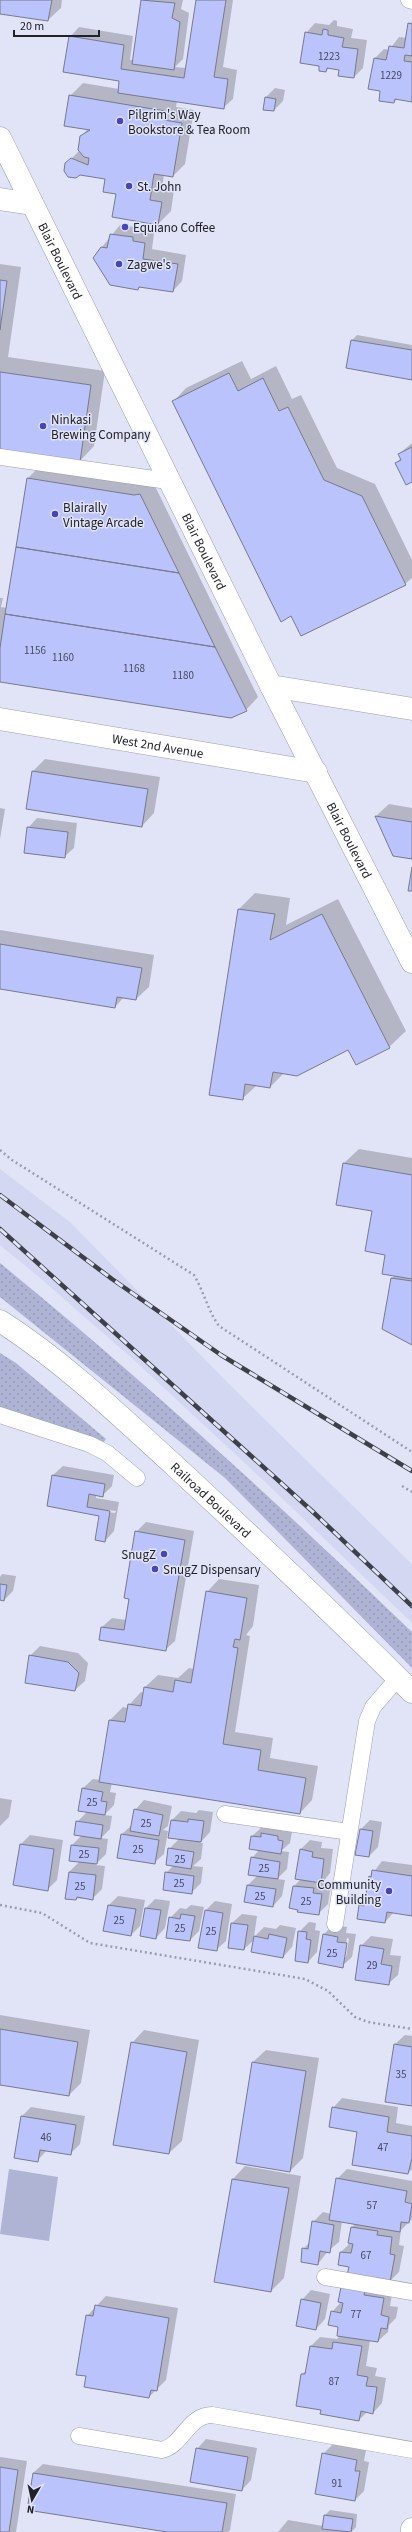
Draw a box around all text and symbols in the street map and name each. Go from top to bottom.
scale bar [14,12,99,38]
text: 20 m [20,18,44,35]
house number: 1223 [318,49,340,64]
house number: 1229 [380,68,402,83]
place label: Pilgrim's Way Bookstore & Tea Room [128,106,250,139]
marker: Pilgrim's Way Bookstore & Tea Room [115,116,125,126]
place label: St. John [137,178,181,196]
marker: St. John [124,181,134,191]
place label: Equiano Coffee [133,219,215,237]
street label: Blair Boulevard [33,220,86,303]
marker: Equiano Coffee [120,222,130,232]
place label: Zagwe's [127,256,172,274]
marker: Zagwe's [114,259,124,269]
place label: Ninkasi Brewing Company [51,411,150,444]
marker: Ninkasi Brewing Company [38,421,48,431]
place label: Blairally Vintage Arcade [63,499,144,532]
marker: Blairally Vintage Arcade [50,509,60,519]
street label: Blair Boulevard [177,510,230,593]
house number: 1156 [24,643,46,658]
house number: 1160 [52,650,74,665]
house number: 1168 [123,661,145,676]
house number: 1180 [172,668,194,683]
street label: West 2nd Avenue [111,730,205,763]
street label: Blair Boulevard [322,799,376,882]
street label: Railroad Boulevard [166,1459,255,1542]
place label: SnugZ [121,1546,156,1564]
marker: SnugZ [159,1549,169,1559]
place label: SnugZ Dispensary [163,1561,261,1579]
marker: SnugZ Dispensary [150,1564,160,1574]
house number: 25 [87,1795,97,1810]
house number: 25 [141,1816,151,1831]
house number: 25 [133,1842,143,1857]
house number: 25 [79,1847,89,1862]
house number: 25 [175,1852,185,1867]
house number: 25 [259,1861,269,1876]
house number: 25 [174,1876,184,1891]
place label: Community Building [317,1876,381,1909]
house number: 25 [75,1879,85,1894]
marker: Community Building [384,1886,394,1896]
house number: 25 [255,1889,265,1904]
house number: 25 [301,1894,311,1909]
house number: 25 [114,1913,124,1928]
house number: 25 [175,1921,185,1936]
house number: 25 [206,1924,216,1939]
house number: 25 [327,1946,337,1961]
house number: 29 [367,1958,377,1973]
house number: 35 [396,2067,406,2082]
house number: 46 [41,2130,52,2145]
house number: 47 [378,2140,388,2155]
house number: 57 [367,2198,377,2213]
house number: 67 [361,2248,371,2263]
house number: 77 [351,2307,361,2322]
house number: 87 [329,2374,339,2389]
house number: 91 [332,2476,342,2491]
north arrow [12,2480,52,2520]
text: N [26,2501,35,2517]

